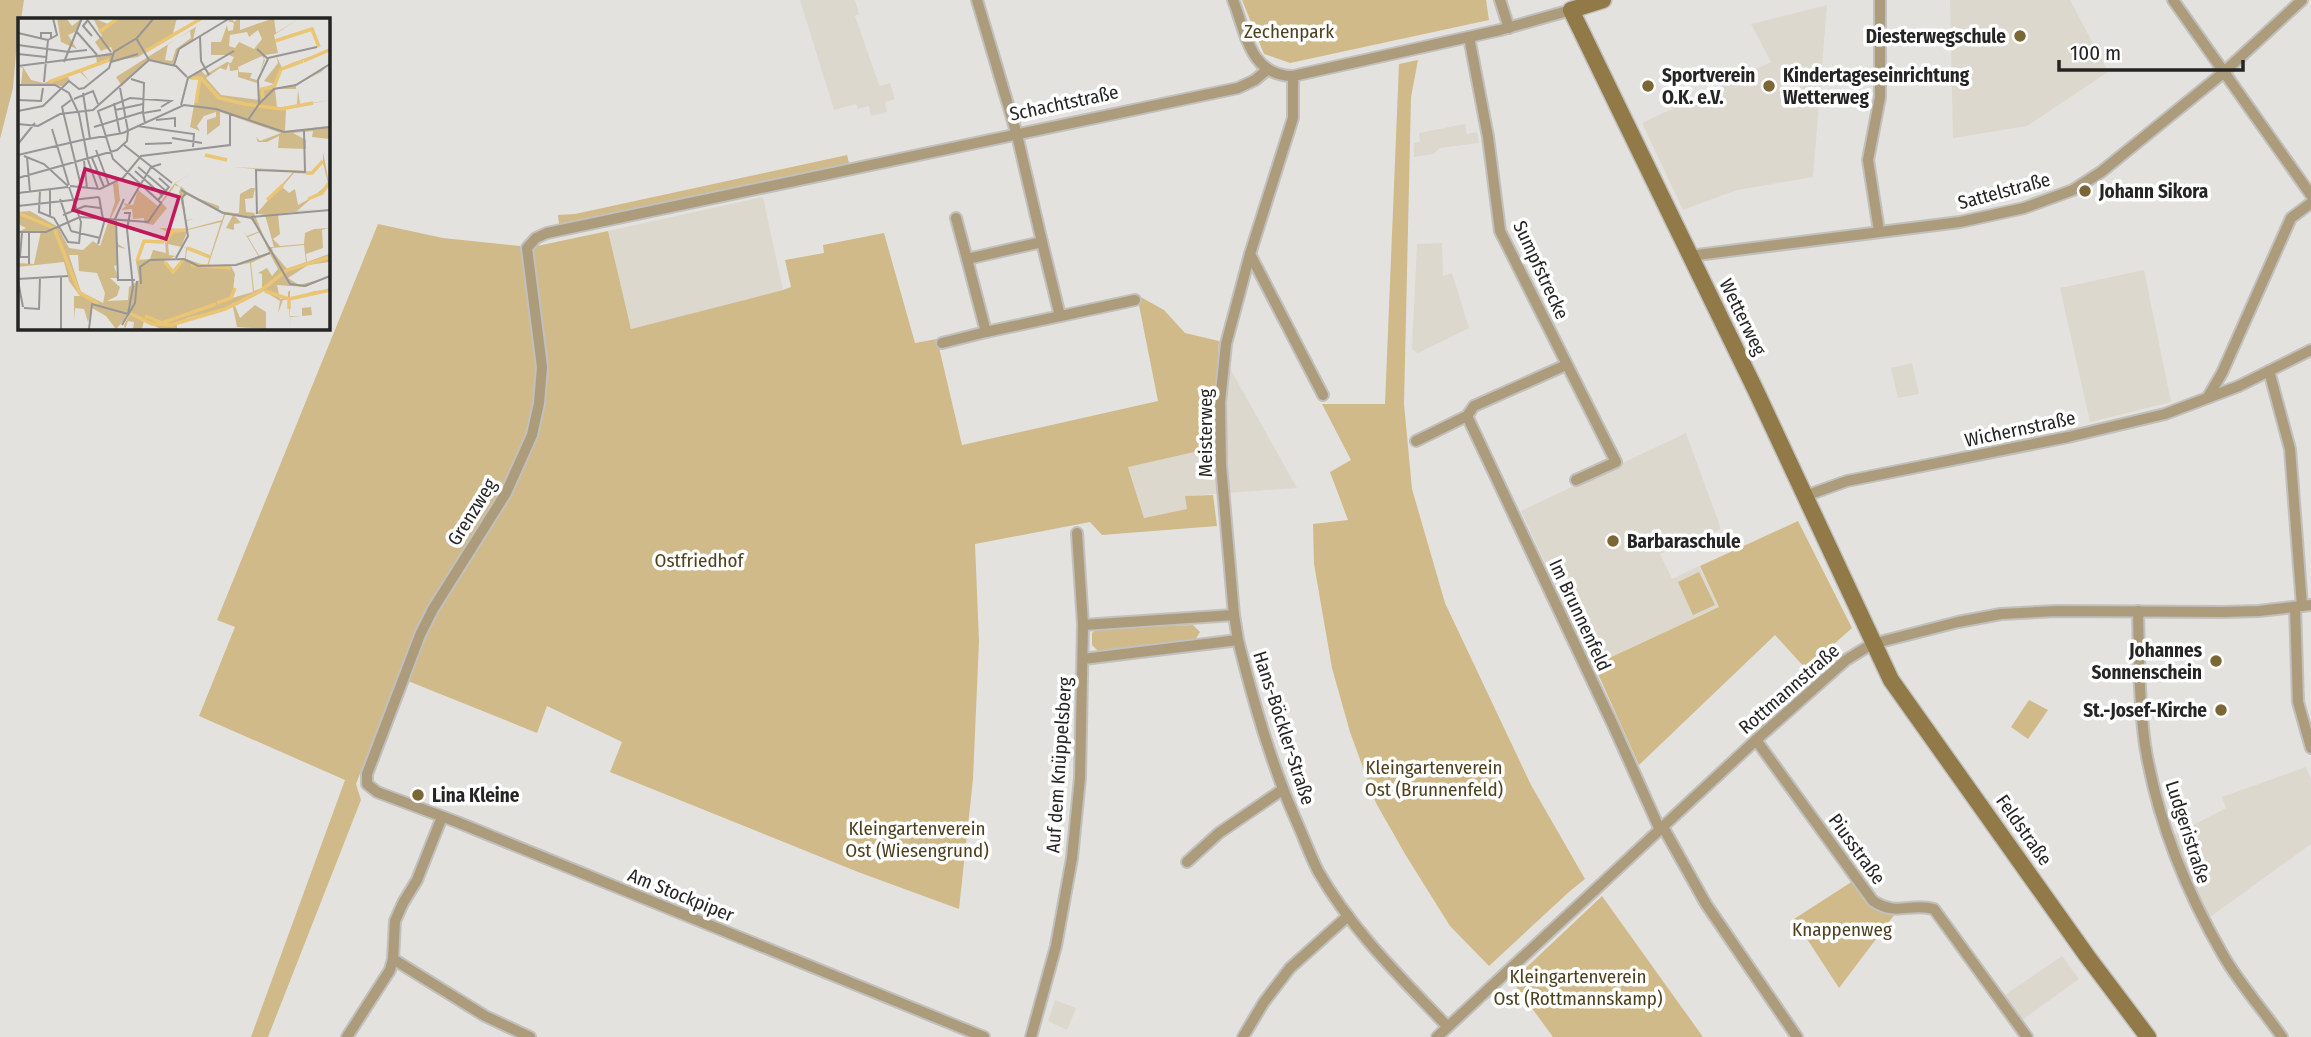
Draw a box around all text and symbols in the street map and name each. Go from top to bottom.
inset map [18,18,329,329]
park label: Zechenpark [1244,20,1334,43]
place label: Diesterwegschule [1866,25,2006,48]
marker: Diesterwegschule [2012,28,2028,44]
scale bar [2059,28,2243,72]
text: 100 m [2070,40,2121,66]
place label: Sportverein O.K. e.V. [1662,64,1755,109]
place label: Kindertageseinrichtung Wetterweg [1783,64,1970,109]
marker: Sportverein O.K. e.V. [1640,78,1656,94]
marker: Kindertageseinrichtung Wetterweg [1761,78,1777,94]
street label: Schachtstraße [1008,80,1120,126]
street label: Sattelstraße [1955,168,2053,214]
place label: Johann Sikora [2098,180,2208,203]
marker: Johann Sikora [2077,183,2093,199]
street label: Sumpfstrecke [1508,217,1574,323]
street label: Wetterweg [1715,275,1771,359]
street label: Meisterweg [1194,389,1217,477]
street label: Wichernstraße [1963,406,2077,452]
street label: Grenzweg [442,474,502,550]
place label: Barbaraschule [1627,530,1741,553]
marker: Barbaraschule [1605,533,1621,549]
park label: Ostfriedhof [655,549,745,572]
street label: Im Brunnenfeld [1544,556,1616,674]
street label: Rottmannstraße [1734,639,1844,739]
place label: Johannes Sonnenschein [2091,639,2203,684]
street label: Hans-Böckler-Straße [1248,648,1320,808]
marker: Johannes Sonnenschein [2208,653,2224,669]
street label: Auf dem Knüppelsberg [1041,676,1077,854]
place label: St.-Josef-Kirche [2083,699,2207,722]
marker: St.-Josef-Kirche [2213,702,2229,718]
park label: Kleingartenverein Ost (Brunnenfeld) [1365,756,1503,801]
street label: Ludgeristraße [2161,778,2215,886]
place label: Lina Kleine [432,784,520,807]
marker: Lina Kleine [410,787,426,803]
street label: Feldstraße [1991,790,2057,870]
street label: Piusstraße [1824,809,1890,889]
park label: Kleingartenverein Ost (Wiesengrund) [845,817,989,862]
street label: Am Stockpiper [625,863,738,927]
park label: Knappenweg [1792,918,1892,941]
park label: Kleingartenverein Ost (Rottmannskamp) [1493,965,1663,1010]

